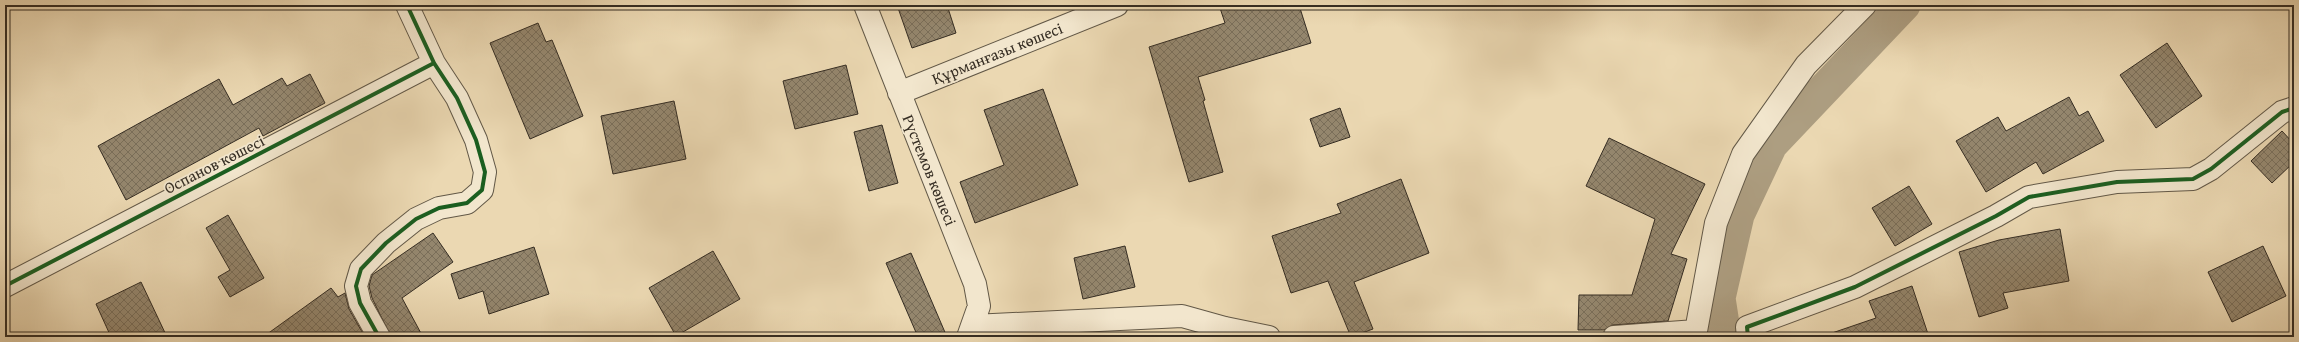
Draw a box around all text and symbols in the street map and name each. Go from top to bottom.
street label: Құрманғазы көшесі [928,16,1067,90]
street label: Рүстемов көшесі [897,111,963,230]
street label: Оспанов көшесі [160,128,269,200]

